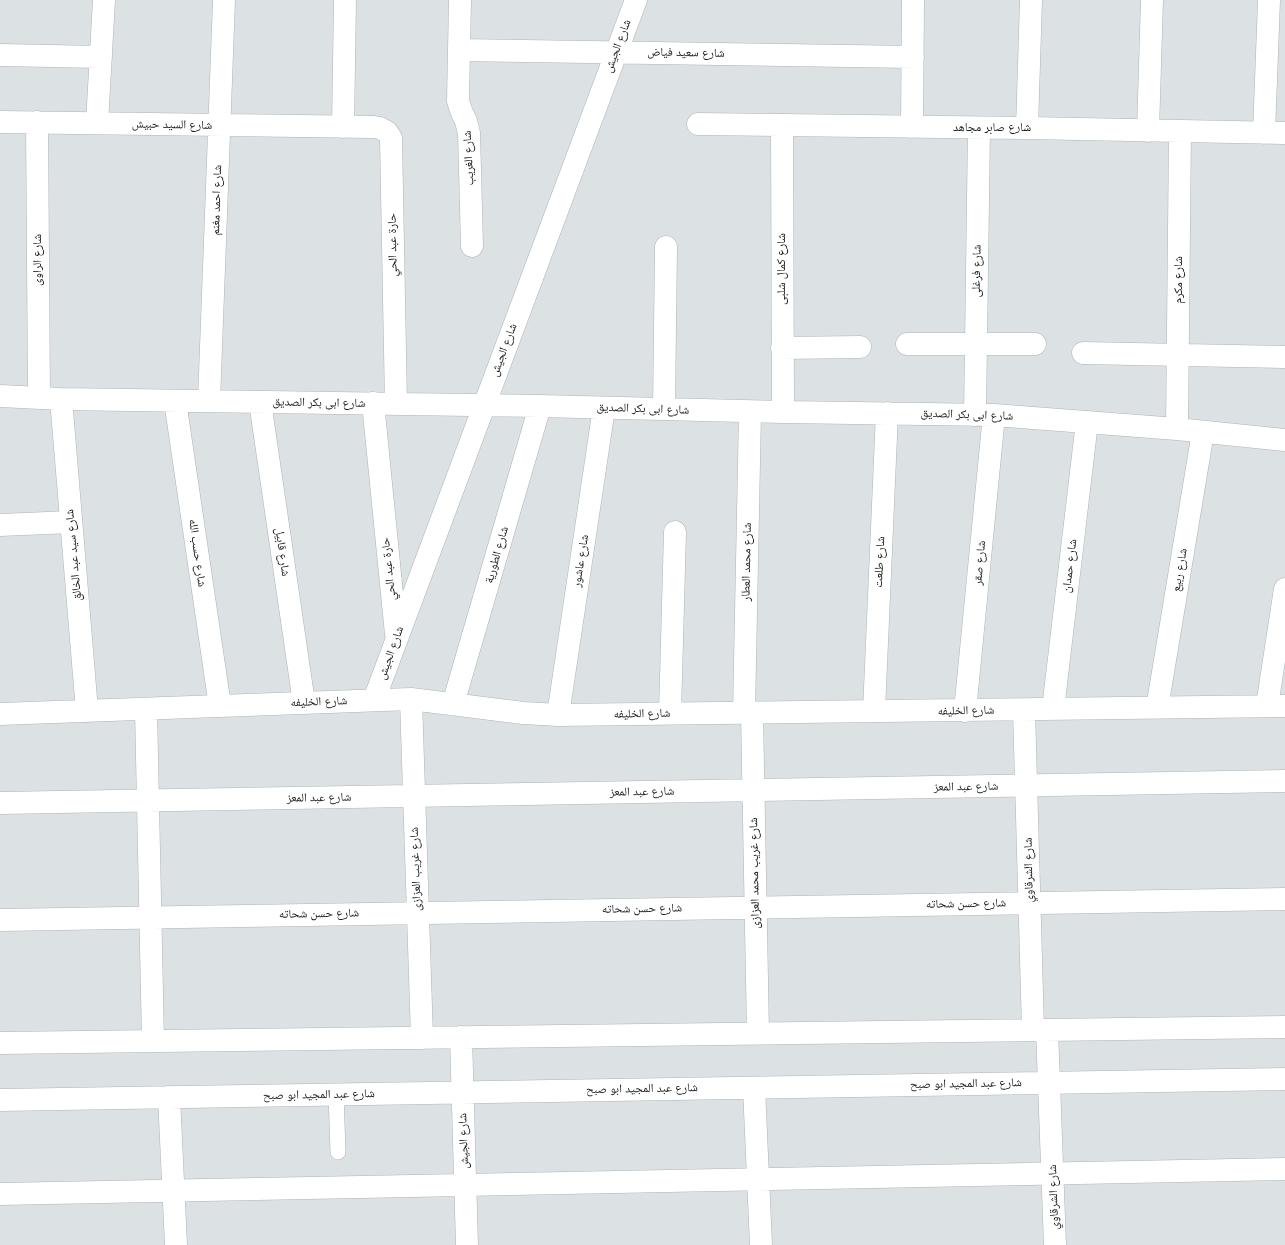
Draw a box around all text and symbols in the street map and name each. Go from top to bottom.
street label: شارع الجيش [601,17,635,75]
street label: شارع سعيد فياض [647,45,725,61]
street label: شارع السيد حبيش [132,117,212,133]
street label: شارع صابر مجاهد [953,121,1031,135]
street label: شارع الغريب [460,130,478,186]
street label: شارع احمد مغنم [209,164,225,236]
street label: حارة عبد الحي [385,213,401,277]
street label: شارع كمال شلبى [775,233,789,305]
street label: شارع الراوى [31,234,45,286]
street label: شارع فرغلى [969,244,985,298]
street label: شارع مكرم [1172,256,1186,304]
street label: شارع الجيش [487,321,521,379]
street label: شارع ابى بكر الصديق [273,395,365,411]
street label: شارع ابى بكر الصديق [596,400,690,418]
street label: شارع ابى بكر الصديق [920,406,1014,424]
street label: شارع سيد عبد الخالق [63,508,85,602]
street label: شارع حسب الله [185,518,209,588]
street label: شارع محمد العطار [739,522,755,602]
street label: شارع الطورية [482,525,512,585]
street label: شارع قابيل [271,527,293,577]
street label: شارع عاشور [570,534,592,588]
street label: شارع طلعت [871,536,889,588]
street label: حارة عبد الحي [379,537,399,601]
street label: شارع حمدان [1060,538,1080,594]
street label: شارع صقر [971,540,989,586]
street label: شارع ربيع [1169,547,1191,593]
street label: شارع الجيش [375,624,407,682]
street label: شارع الخليفه [290,694,348,710]
street label: شارع الخليفه [938,703,994,719]
street label: شارع الخليفه [614,706,670,722]
street label: شارع عبد المعز [934,779,998,795]
street label: شارع عبد المعز [610,784,674,800]
street label: شارع عبد المعز [287,790,351,806]
street label: شارع غريب محمد العزازى [747,817,763,929]
street label: شارع غريب العزازى [407,827,425,911]
street label: شارع الشرقاوي [1021,837,1037,903]
street label: شارع حسن شحاته [926,896,1006,912]
street label: شارع حسن شحاته [602,901,682,917]
street label: شارع حسن شحاته [279,906,359,922]
street label: شارع عبد المجيد ابو صبح [910,1076,1022,1092]
street label: شارع عبد المجيد ابو صبح [586,1081,698,1097]
street label: شارع عبد المجيد ابو صبح [263,1087,375,1103]
street label: شارع الجيش [456,1113,472,1169]
street label: شارع الشرقاوي [1046,1164,1062,1230]

